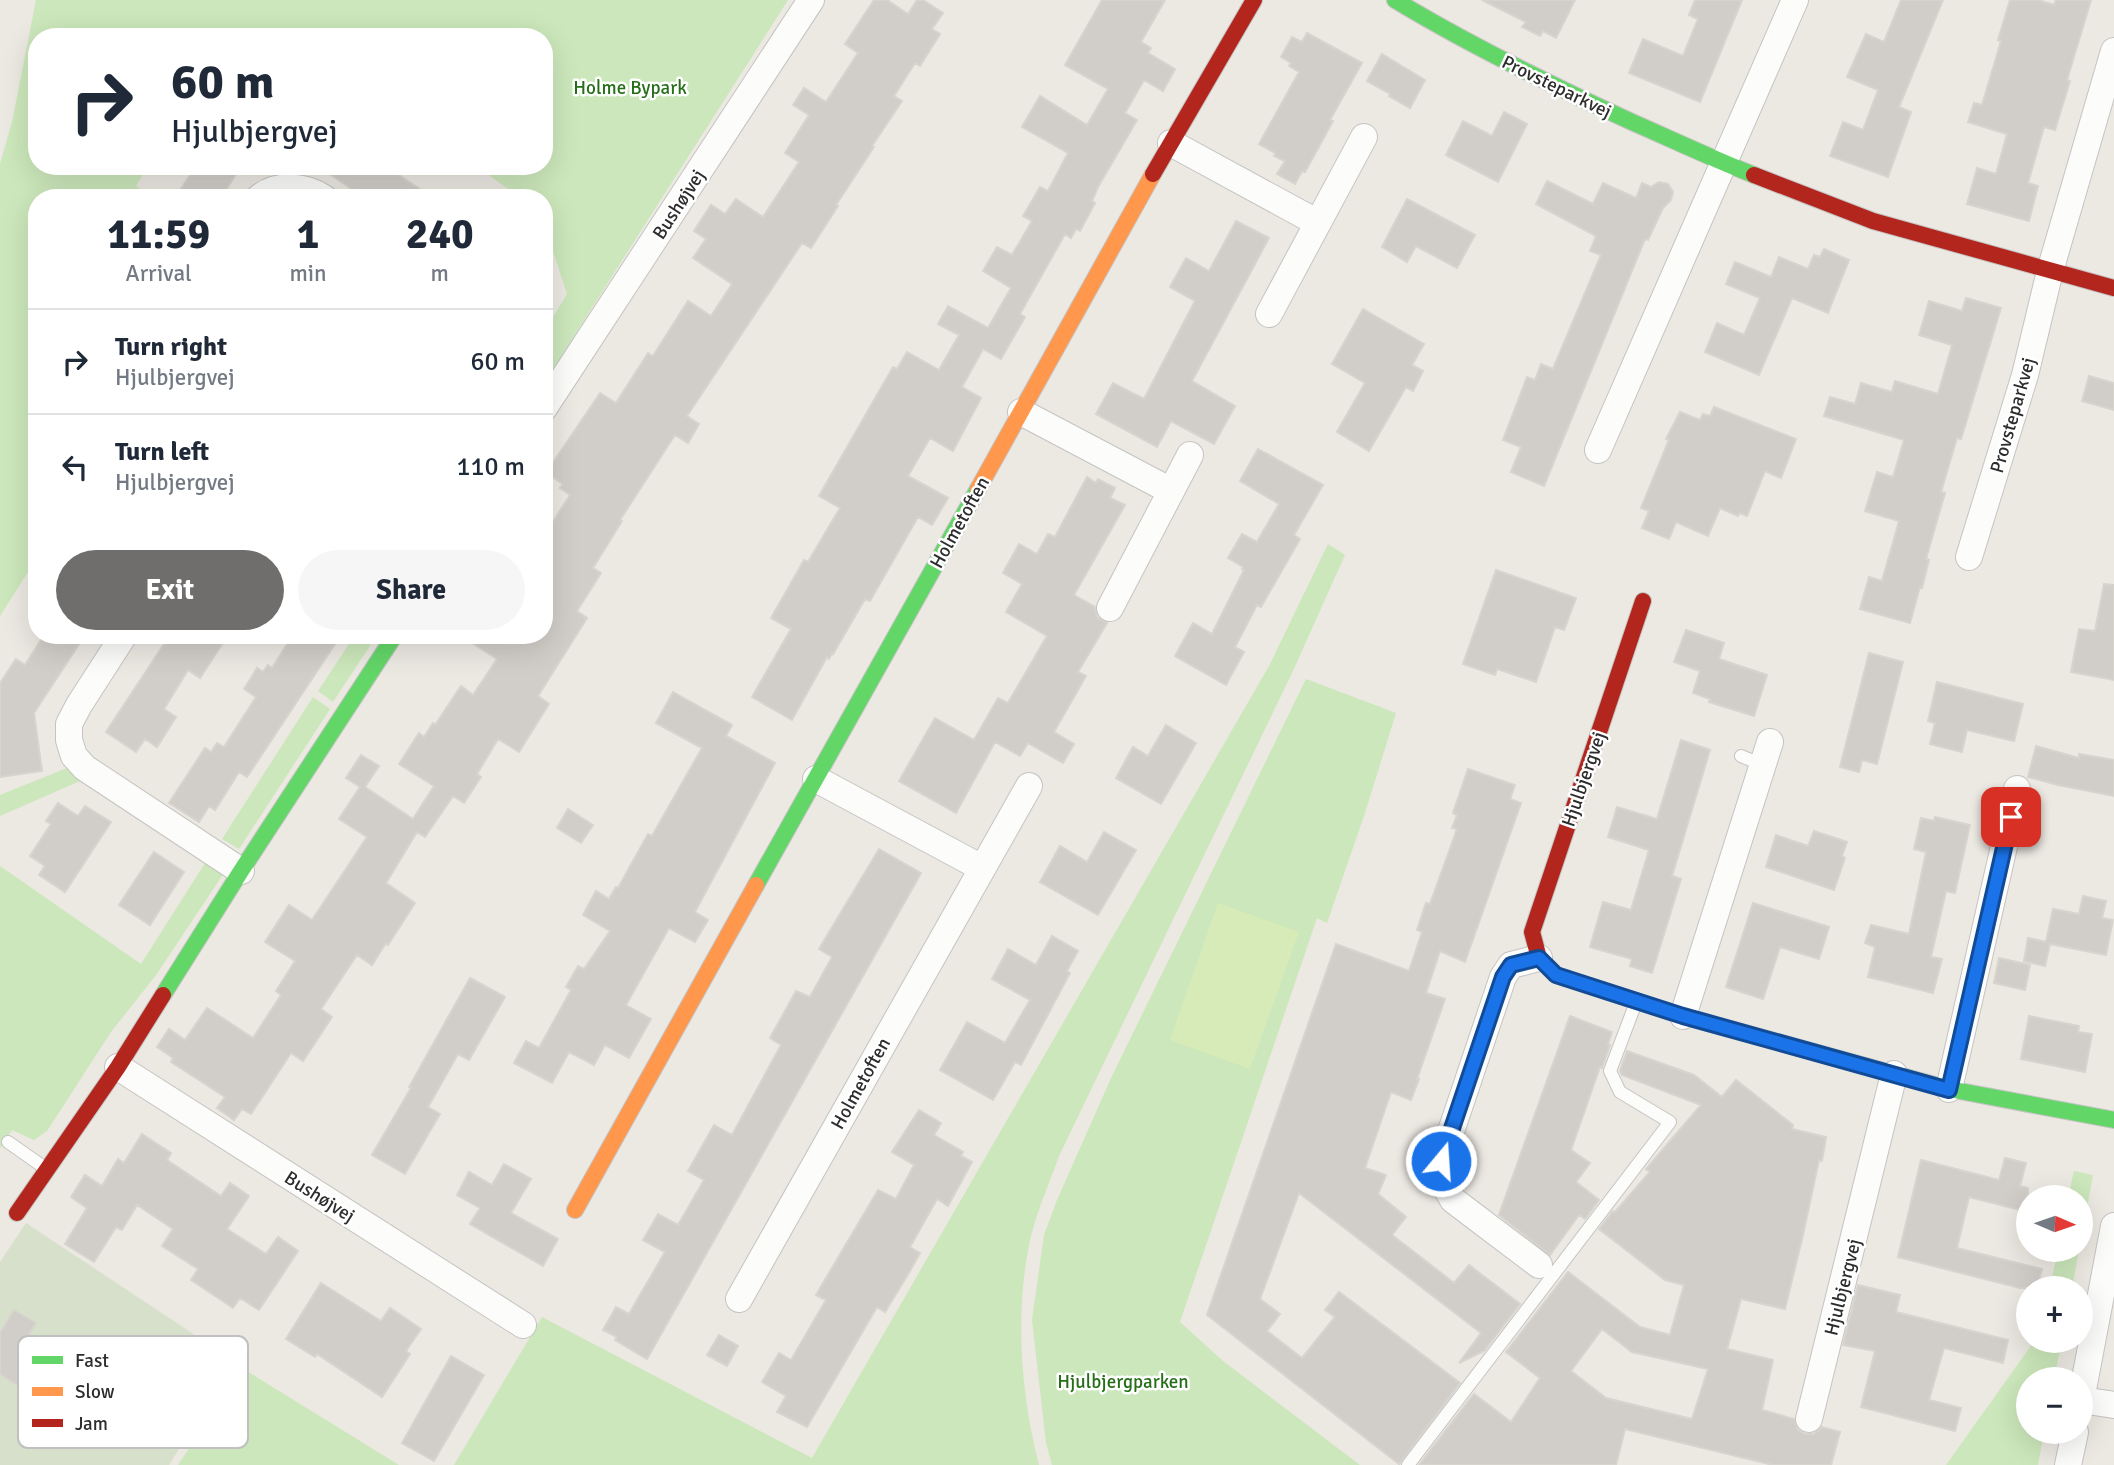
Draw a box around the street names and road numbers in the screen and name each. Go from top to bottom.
street label: Provsteparkvej [1498,50,1615,124]
street label: Bushøjvej [647,165,710,244]
street label: Provsteparkvej [1985,355,2041,476]
street label: Holmetoften [925,472,995,573]
street label: Hjulbjergvej [1556,729,1611,830]
street label: Holmetoften [826,1033,896,1134]
street label: Bushøjvej [280,1166,359,1228]
street label: Hjulbjergvej [1819,1236,1867,1338]

